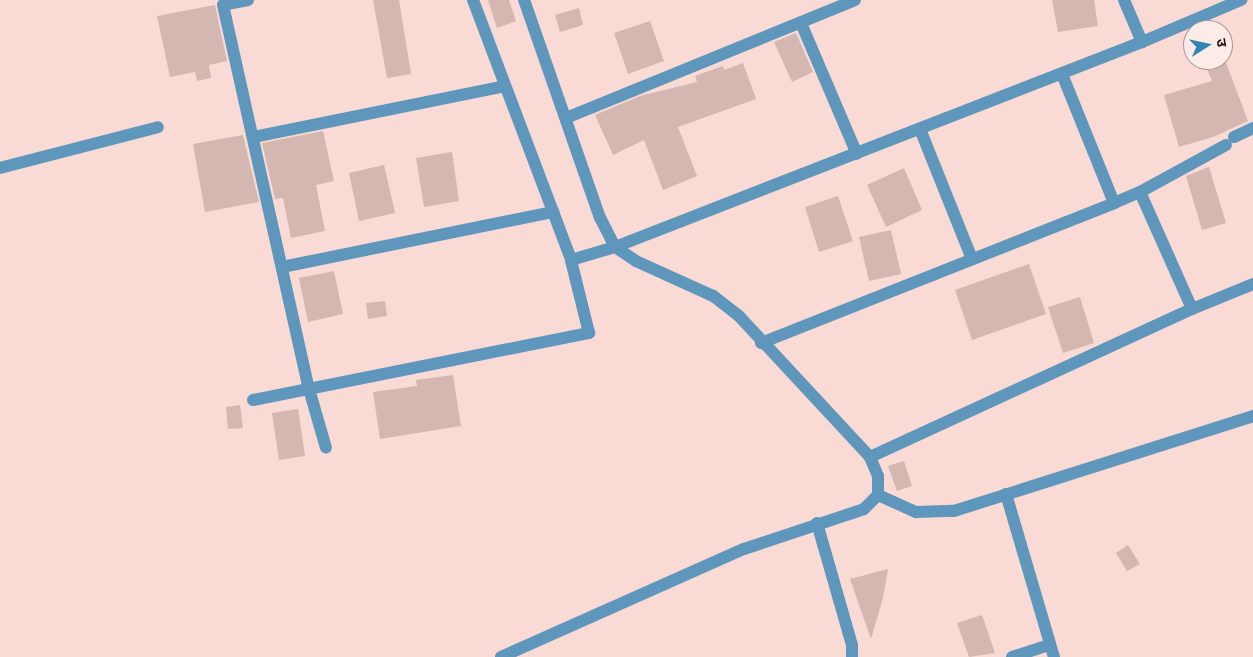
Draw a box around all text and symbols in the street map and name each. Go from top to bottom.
north arrow [1183,20,1233,70]
text: उ [1213,37,1230,48]

